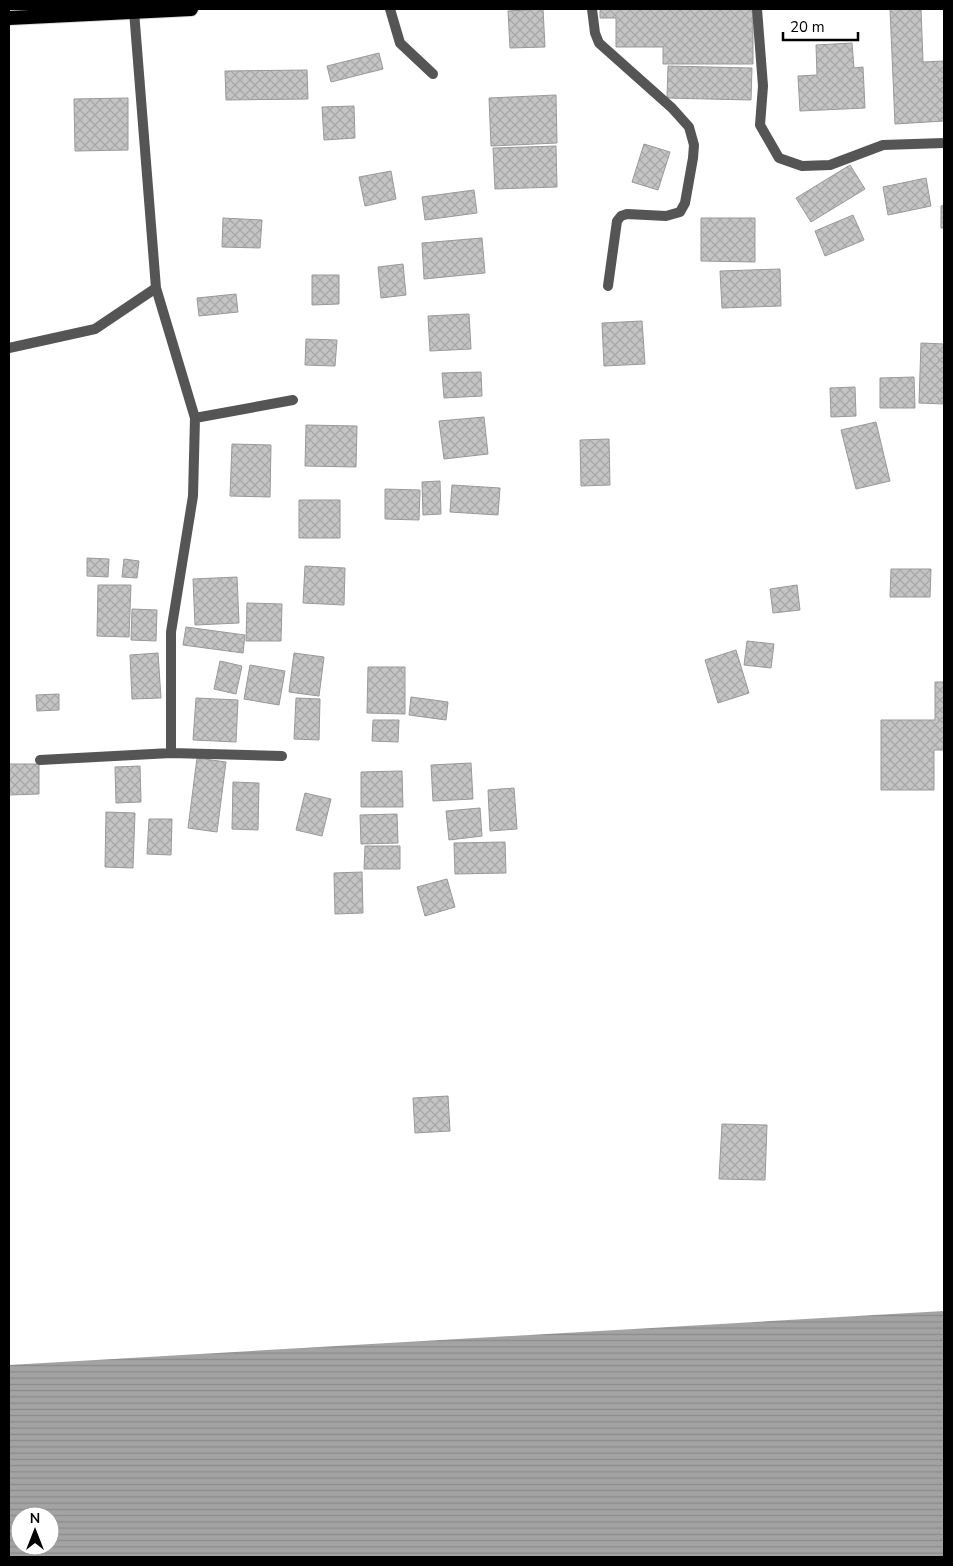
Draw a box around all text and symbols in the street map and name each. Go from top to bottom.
scale bar [783,10,858,42]
text: 20 m [790,17,825,37]
north arrow [10,1506,60,1556]
text: N [30,1509,40,1528]

